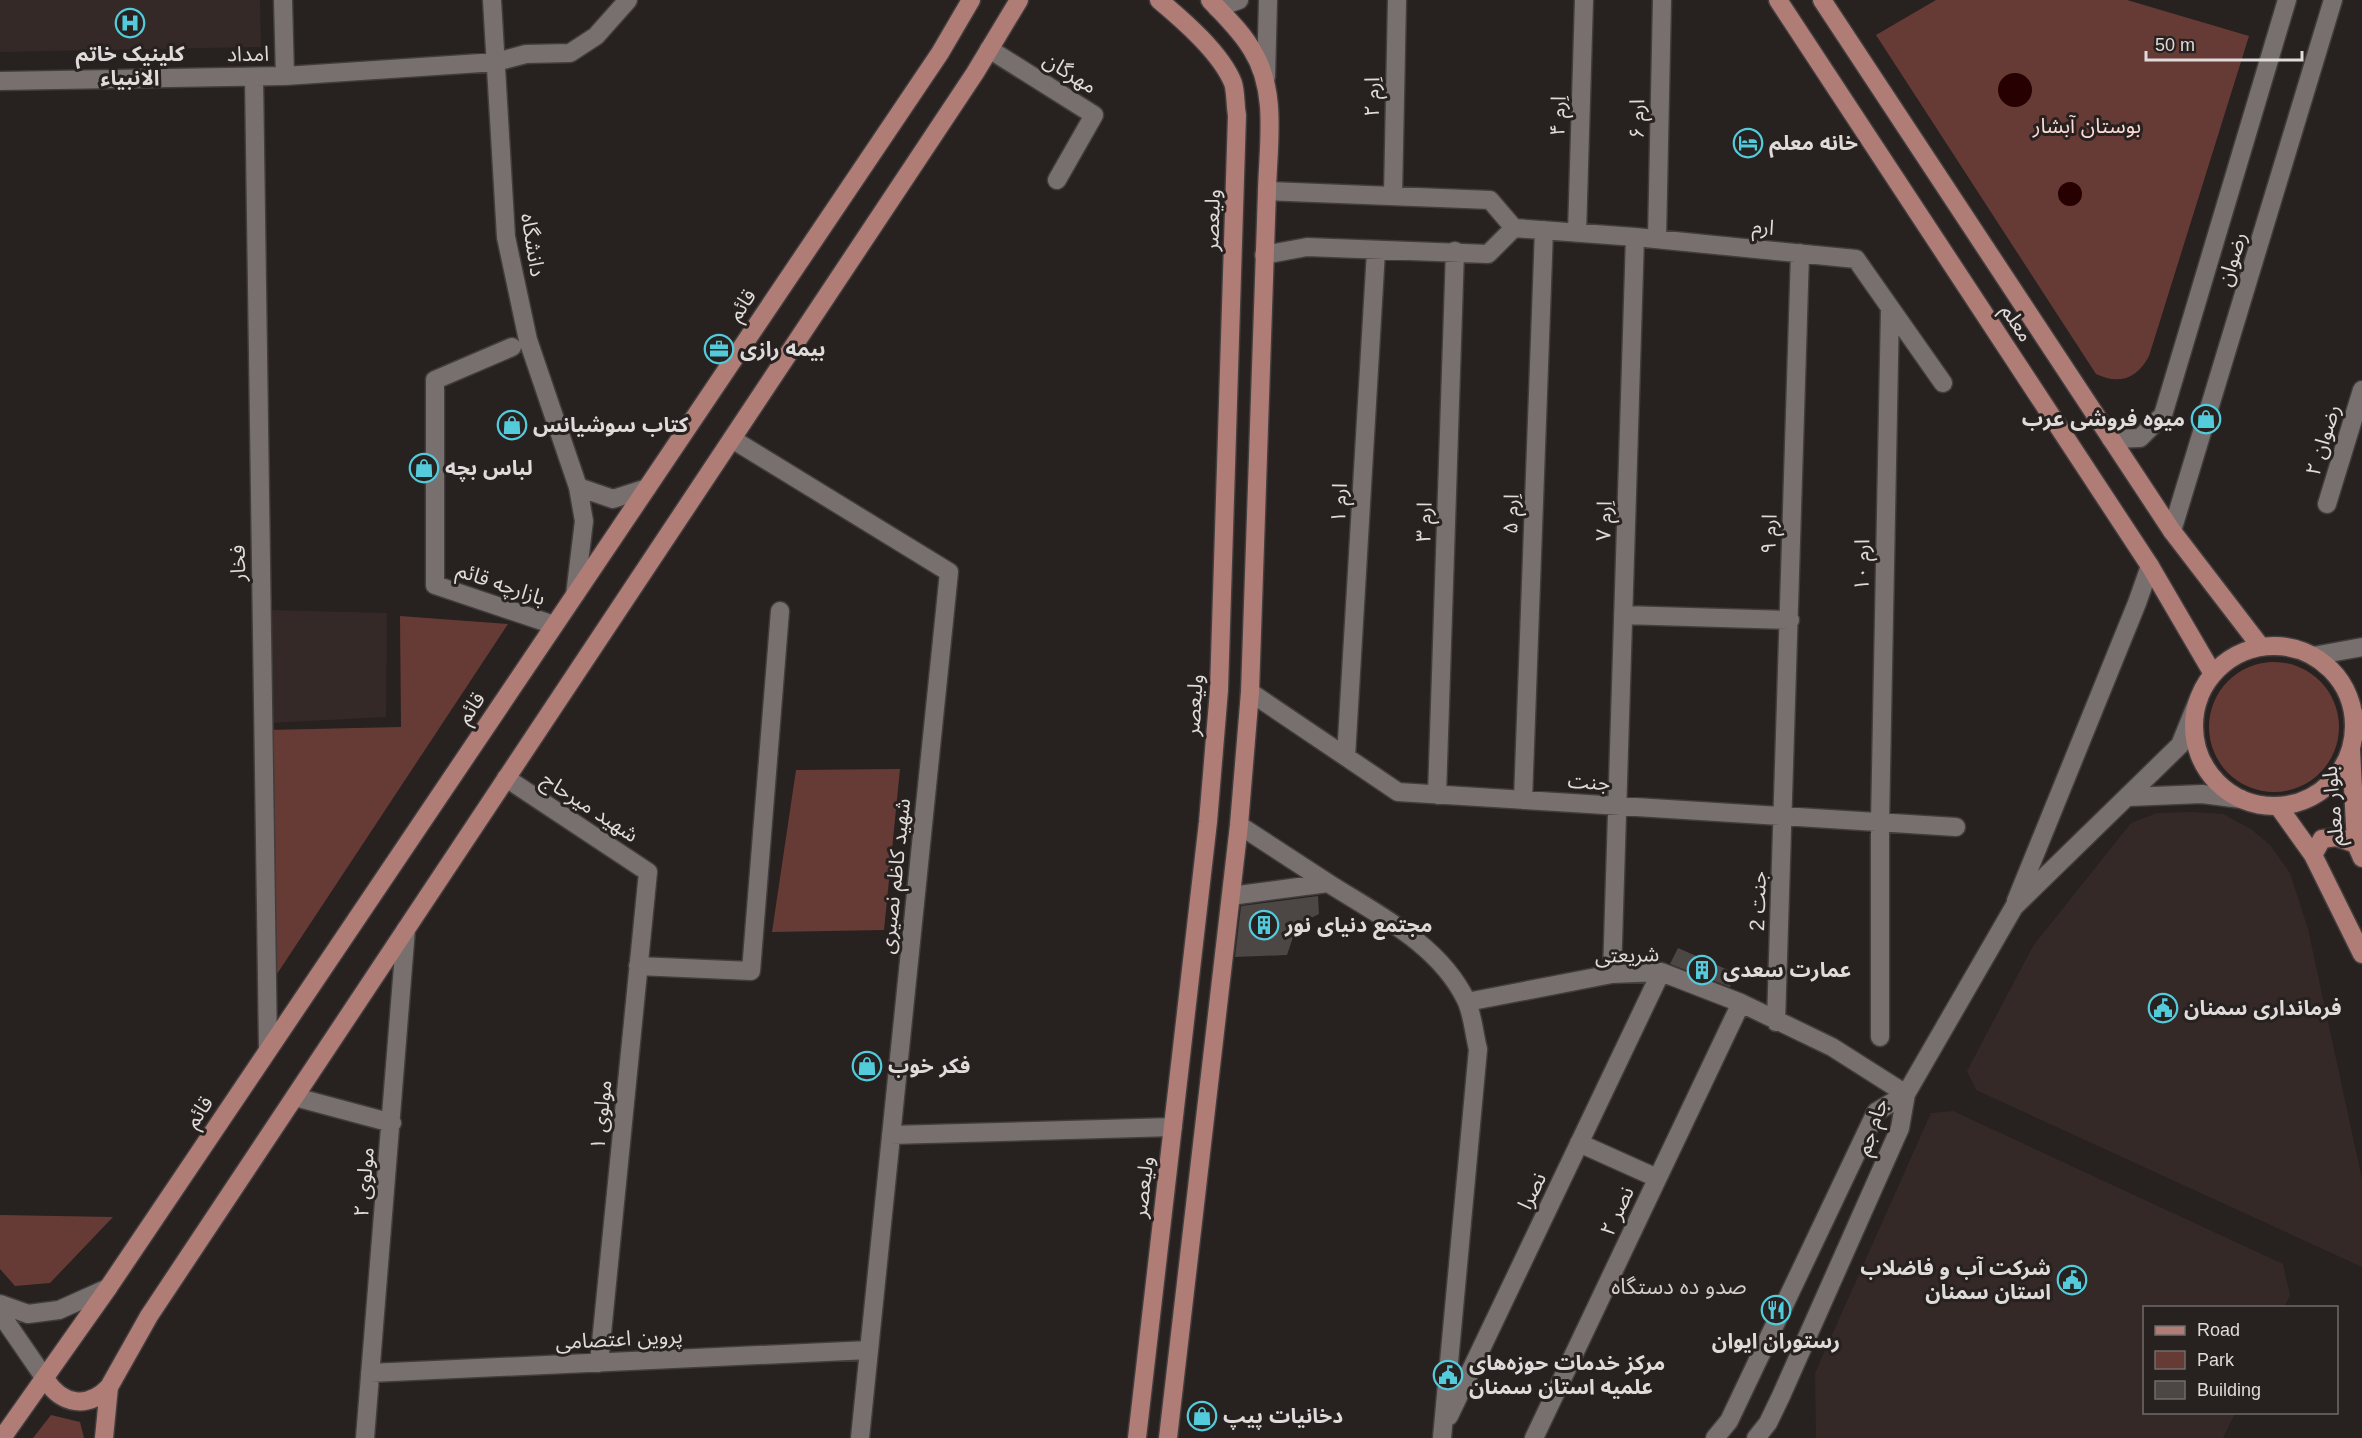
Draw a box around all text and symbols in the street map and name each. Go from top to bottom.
hospital icon: کلینیک خاتم الانبیاء [114,7,146,39]
scale bar [2146,24,2302,62]
text: 50 m [2155,35,2195,55]
place label: کلینیک خاتم الانبیاء [75,42,185,90]
street label: امداد [227,42,269,65]
street label: مهرگان [1039,47,1101,99]
street label: اِرم ۲ [1360,76,1388,117]
street label: اِرم ۴ [1545,95,1575,136]
street label: ارم ۶ [1625,99,1653,139]
park label: بوستان آبشار [2032,114,2141,138]
hotel icon: خانه معلم [1732,127,1764,159]
place label: خانه معلم [1769,131,1858,158]
street label: ولیعصر [1199,189,1225,252]
street label: دانشگاه [517,212,550,278]
street label: ارم [1751,214,1775,244]
street label: رضوان [2212,229,2252,289]
street label: قائم [723,285,764,327]
street label: معلم [1994,300,2038,348]
office icon: بیمه رازی [703,333,735,365]
place label: بیمه رازی [740,337,826,361]
street label: رضوان ۲ [2301,401,2345,479]
shop icon: میوه فروشی عرب [2190,403,2222,435]
place label: میوه فروشی عرب [2022,407,2185,431]
shop icon: کتاب سوشیانس [496,409,528,441]
place label: کتاب سوشیانس [533,413,689,437]
shop icon: لباس بچه [408,452,440,484]
place label: لباس بچه [445,456,533,482]
street label: ارم ۱ [1326,482,1356,524]
street label: اِرم ۵ [1498,493,1528,534]
street label: اِرم ۷ [1591,500,1621,541]
street label: ارم ۳ [1411,502,1441,542]
street label: ارم ۹ [1756,514,1786,554]
street label: ارم ۱۰ [1850,539,1878,591]
street label: فخار [226,544,250,583]
street label: بازارچه قائم [453,558,548,613]
street label: ولیعصر [1180,673,1208,738]
street label: قائم [452,688,493,730]
street label: بلوار معلم [2318,765,2351,847]
street label: شهید میرحاج [536,767,643,850]
street label: جنت [1567,769,1611,794]
street label: شهید کاظم نصیری [875,797,918,955]
street label: جنت 2 [1745,871,1770,931]
building icon: مجتمع دنیای نور [1248,909,1280,941]
place label: مجتمع دنیای نور [1284,913,1433,940]
street label: شریعتی [1594,942,1660,968]
building icon: عمارت سعدی [1686,954,1718,986]
place label: عمارت سعدی [1723,958,1851,982]
public building icon: فرمانداری سمنان [2147,992,2179,1024]
place label: فرمانداری سمنان [2184,996,2342,1020]
shop icon: فکر خوب [851,1050,883,1082]
place label: فکر خوب [888,1054,970,1078]
street label: مولوی ۱ [585,1079,617,1151]
street label: قائم [180,1092,221,1134]
street label: جام جم [1851,1095,1897,1160]
street label: مولوی ۲ [349,1146,379,1218]
street label: ولیعصر [1127,1155,1159,1220]
street label: نصرا [1513,1168,1551,1214]
street label: نصر ۲ [1595,1182,1639,1240]
place label: شرکت آب و فاضلاب استان سمنان [1860,1256,2051,1304]
public building icon: شرکت آب و فاضلاب استان سمنان [2056,1264,2088,1296]
district label: صدو ده دستگاه [1611,1274,1747,1299]
restaurant icon: رستوران ایوان [1760,1294,1792,1326]
legend [2143,1306,2338,1414]
text: Road [2197,1320,2240,1340]
street label: پروین اعتصامی [555,1324,683,1355]
place label: رستوران ایوان [1712,1329,1840,1353]
text: Park [2197,1350,2235,1370]
place label: مرکز خدمات حوزه‌های علمیه استان سمنان [1469,1351,1665,1399]
public building icon: مرکز خدمات حوزه‌های علمیه استان سمنان [1432,1359,1464,1391]
text: Building [2197,1380,2261,1400]
shop icon: دخانیات پیپ [1186,1400,1218,1432]
place label: دخانیات پیپ [1223,1404,1343,1430]

